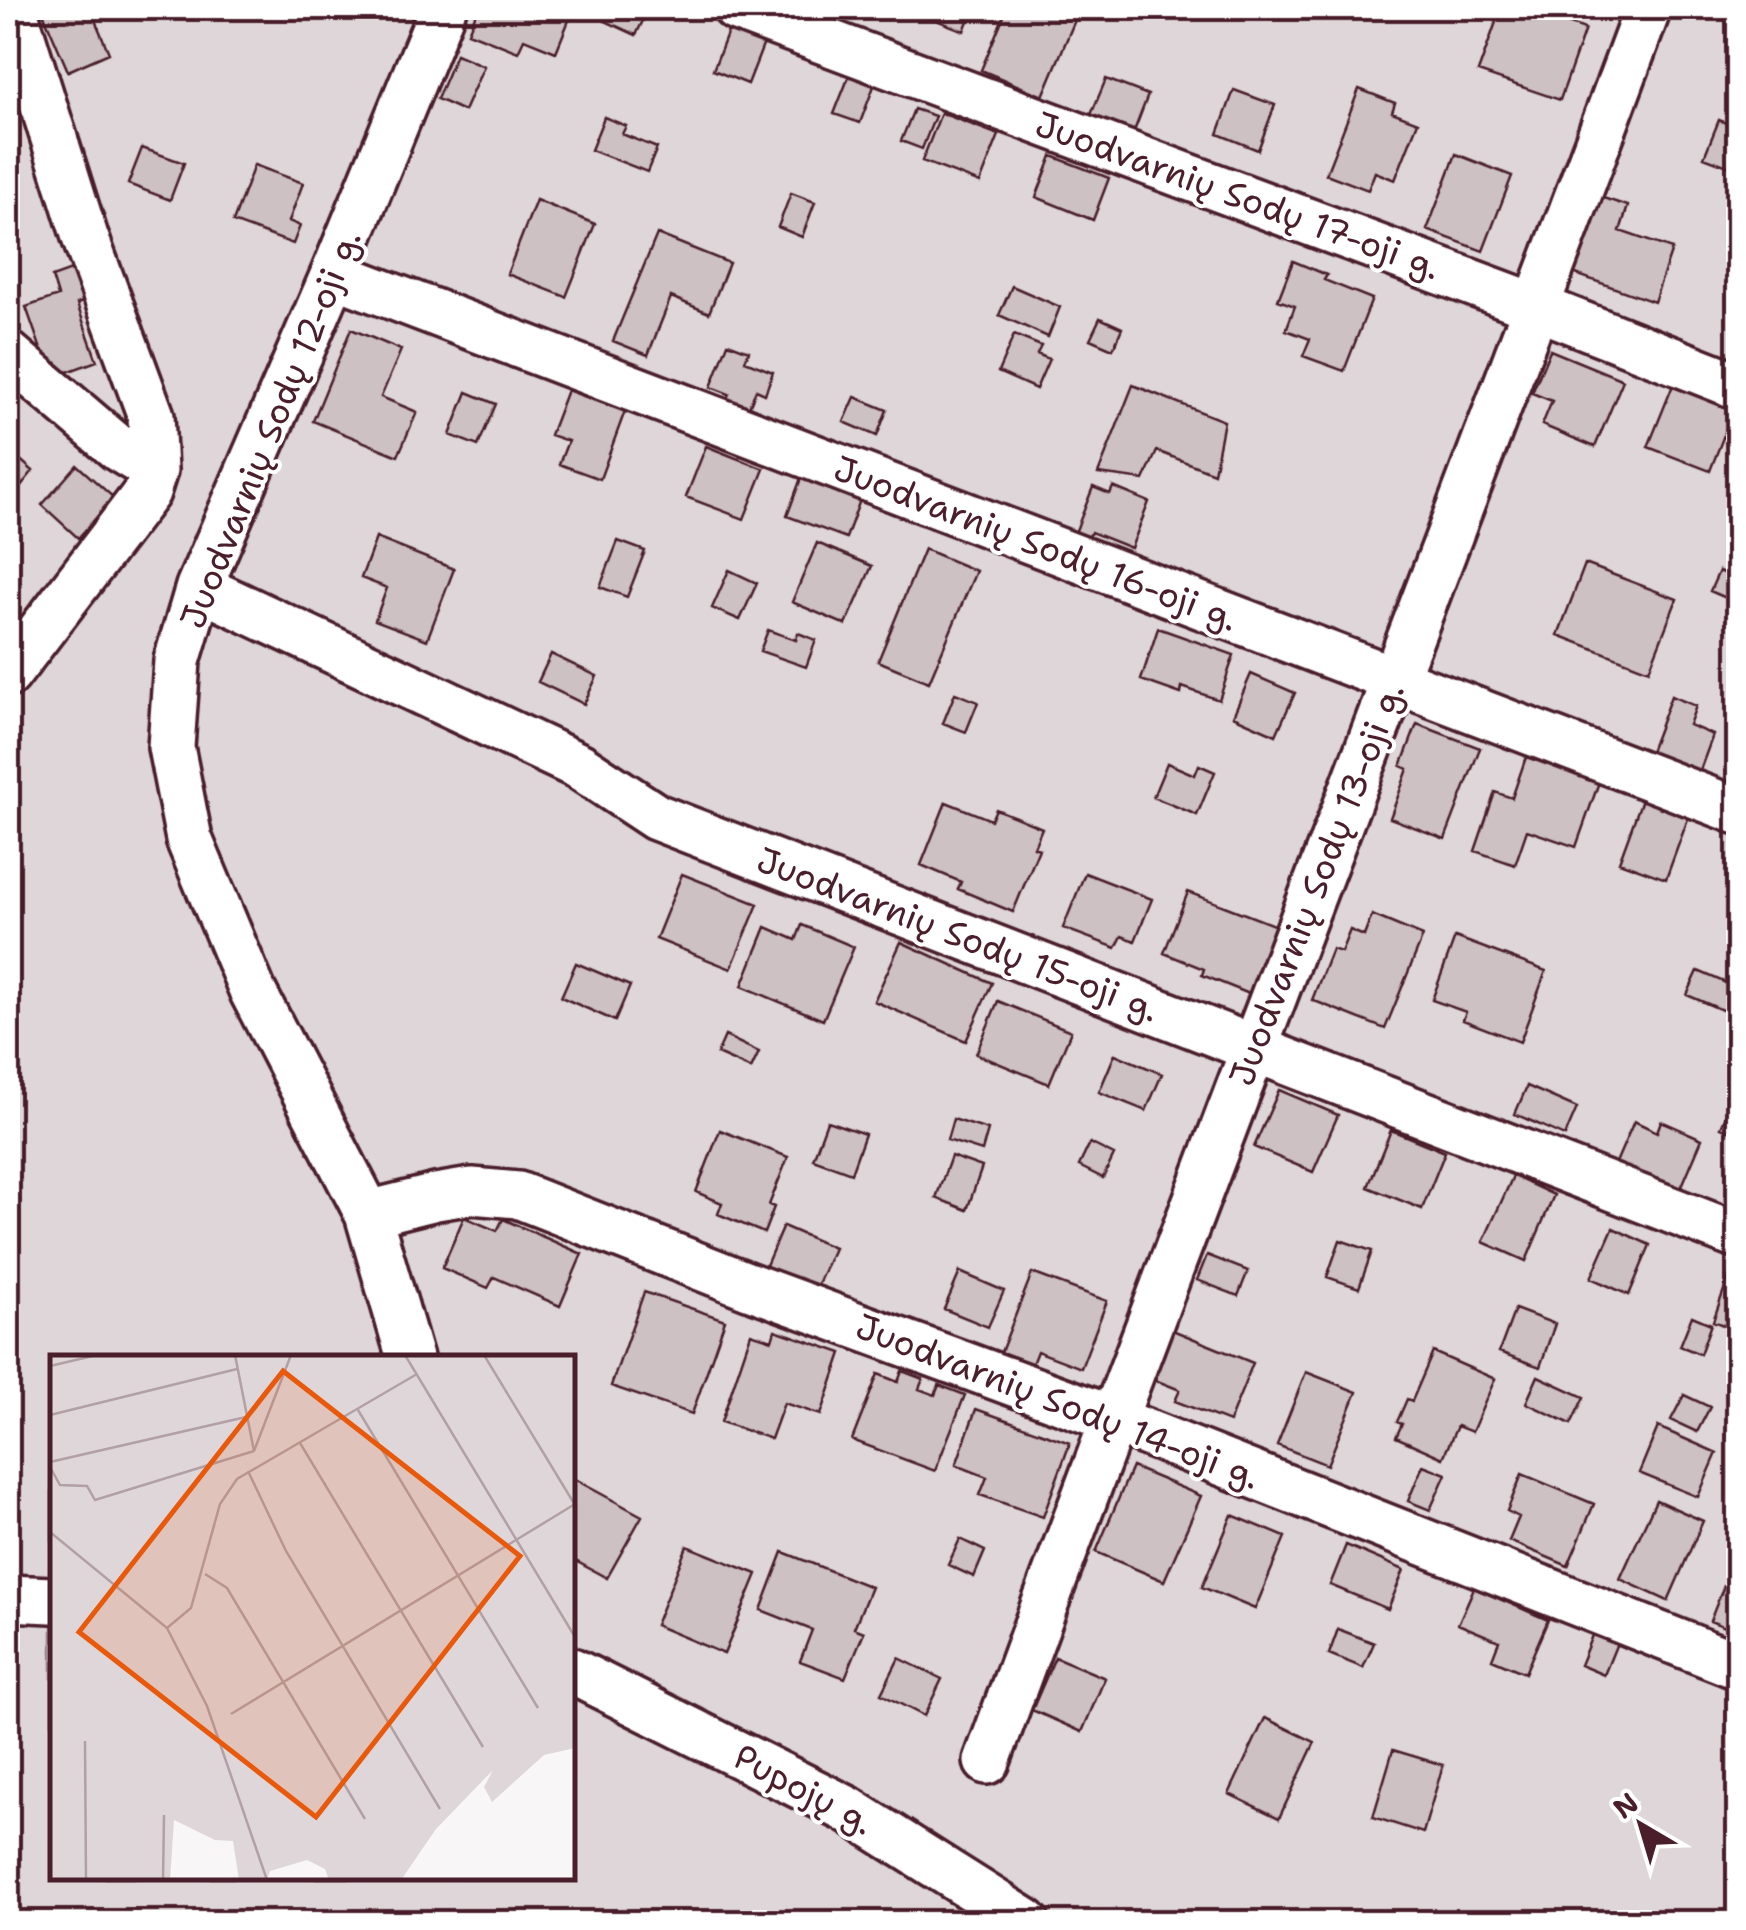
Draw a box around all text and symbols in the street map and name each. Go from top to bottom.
street label: Juodvarnių Sodų 17-oji g. [1029,100,1447,290]
street label: Juodvarnių Sodų 12-oji g. [168,223,372,635]
street label: Juodvarnių Sodų 16-oji g. [827,444,1245,642]
street label: Juodvarnių Sodų 13-oji g. [1217,676,1415,1092]
street label: Juodvarnių Sodų 15-oji g. [750,836,1166,1032]
street label: Juodvarnių Sodų 14-oji g. [849,1302,1267,1500]
inset map [50,1355,575,1880]
street label: Pupojų g. [726,1733,882,1845]
north arrow [1591,1775,1691,1875]
text: N [1605,1783,1646,1827]

